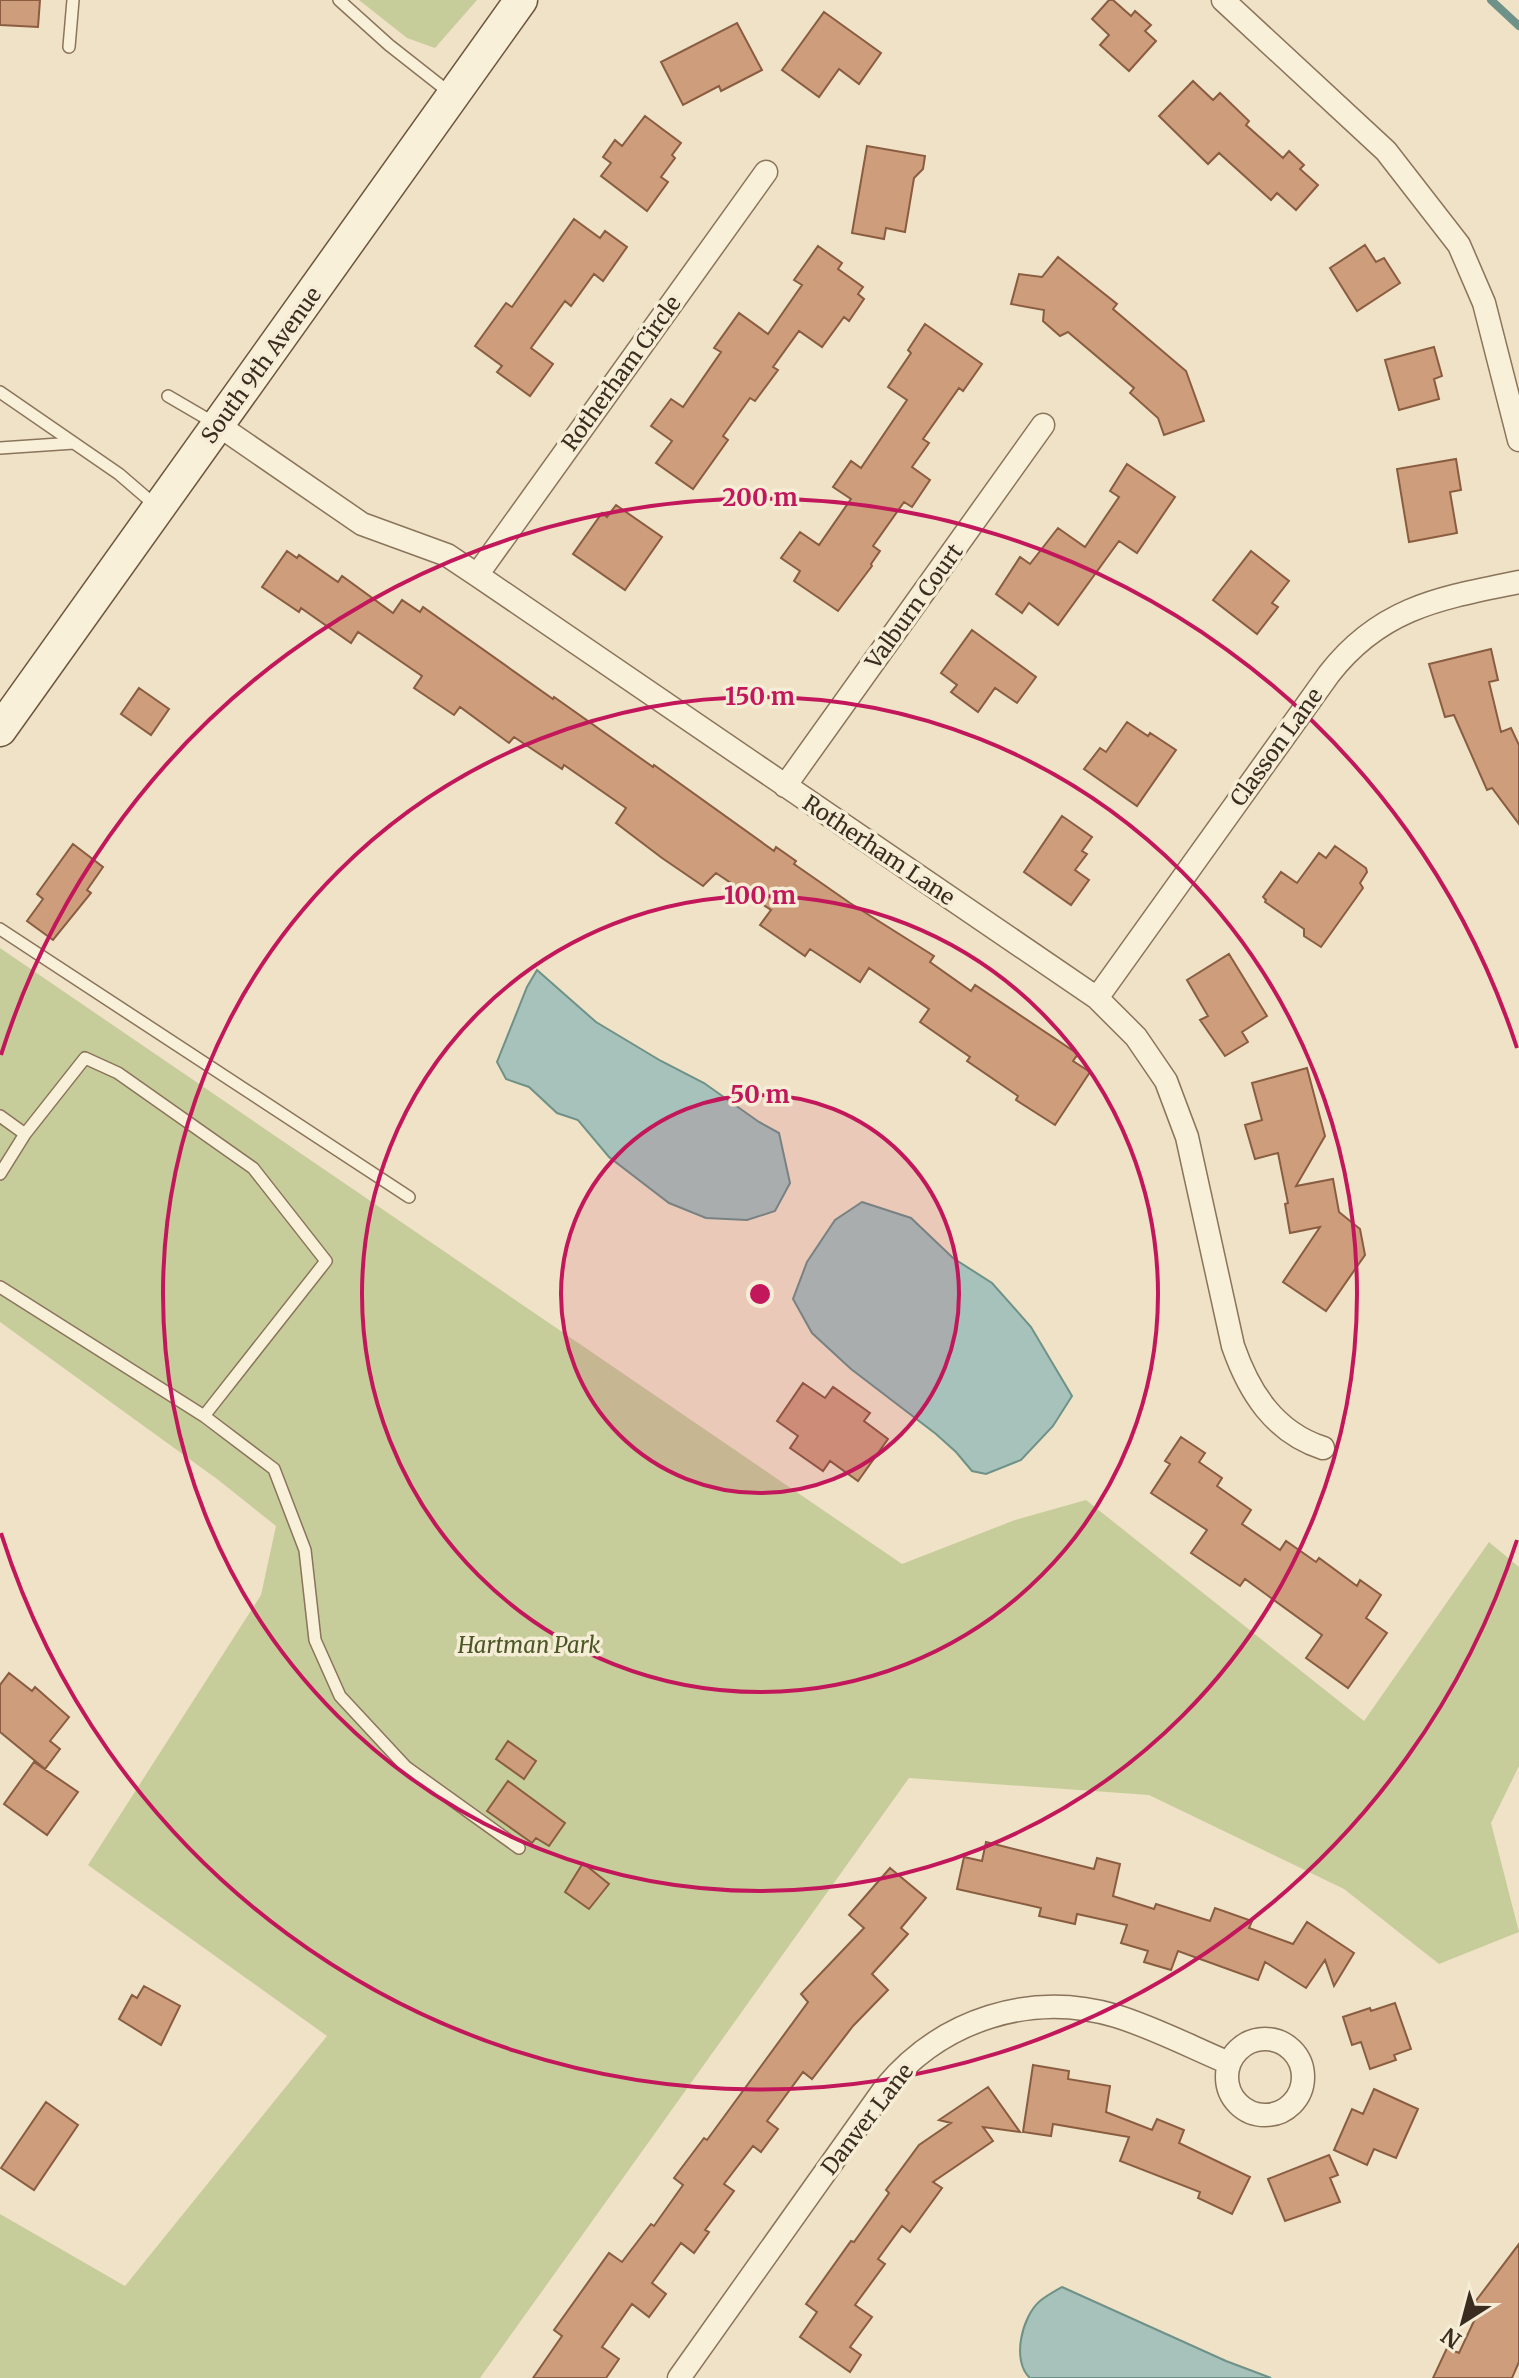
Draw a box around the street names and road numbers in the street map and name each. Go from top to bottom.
street label: South 9th Avenue [195,281,327,449]
street label: Rotherham Circle [555,290,687,456]
street label: Valburn Court [859,538,969,675]
street label: Classon Lane [1224,682,1328,812]
street label: Rotherham Lane [798,789,960,911]
street label: Danver Lane [815,2058,919,2180]

